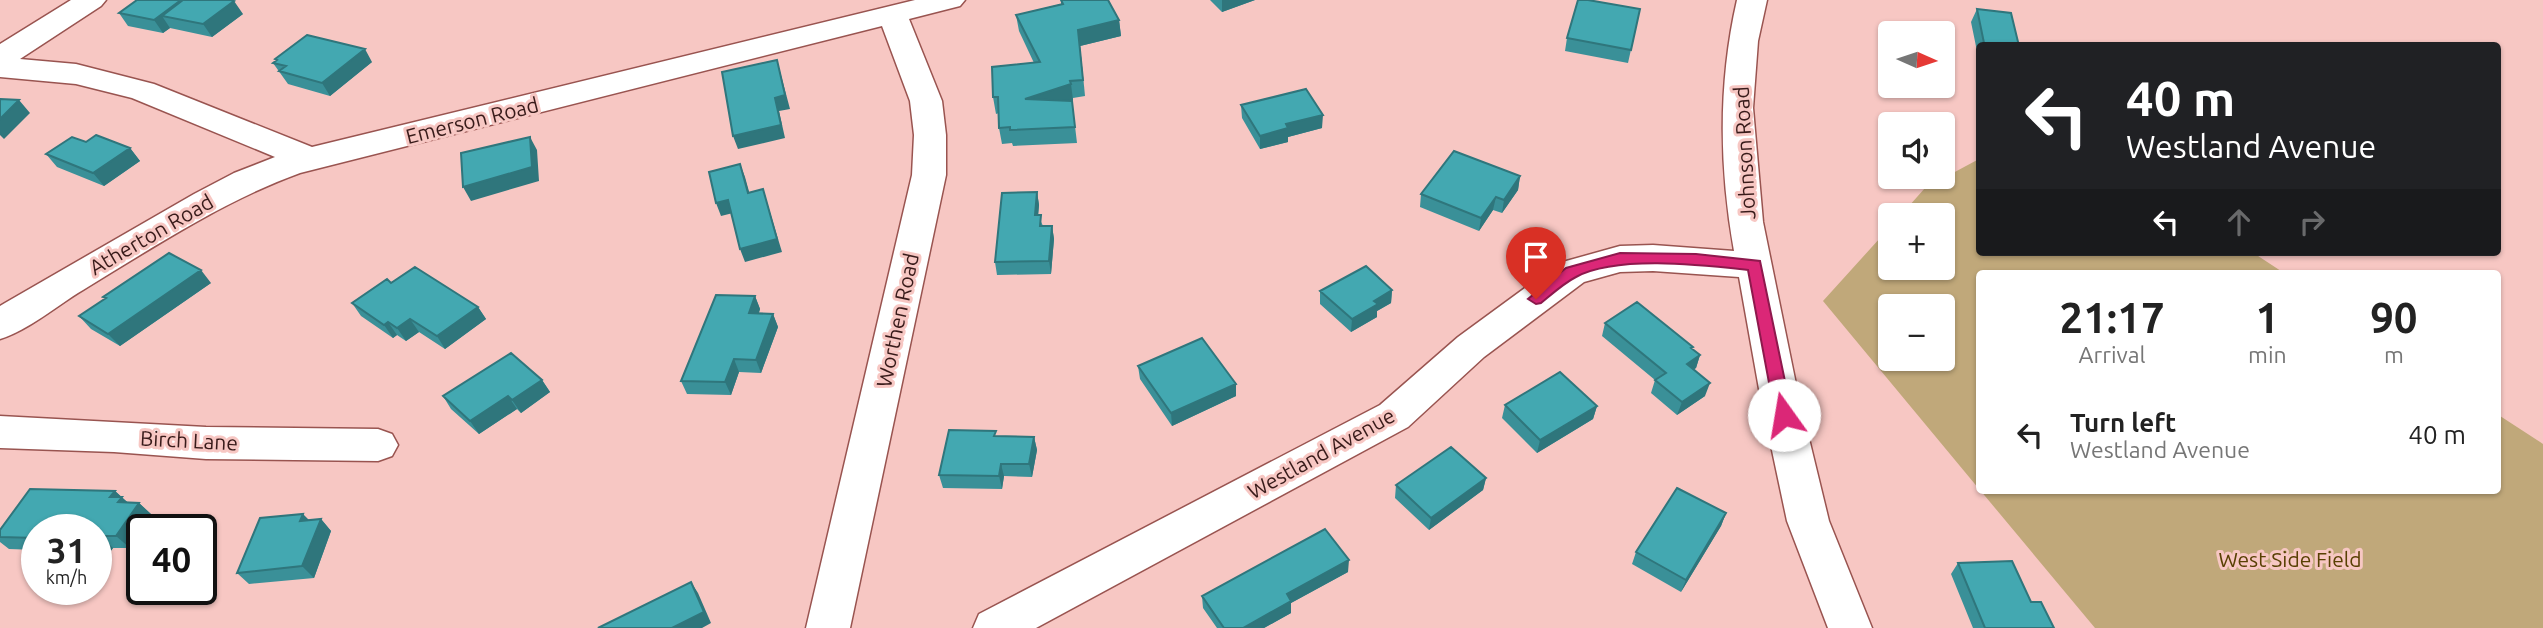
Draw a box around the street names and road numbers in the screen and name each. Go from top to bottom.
street label: Johnson Road [1729,86,1759,220]
street label: Emerson Road [403,92,541,148]
street label: Atherton Road [85,189,217,279]
street label: Worthen Road [871,251,923,389]
street label: Westland Avenue [1243,403,1399,503]
street label: Birch Lane [139,425,239,455]

